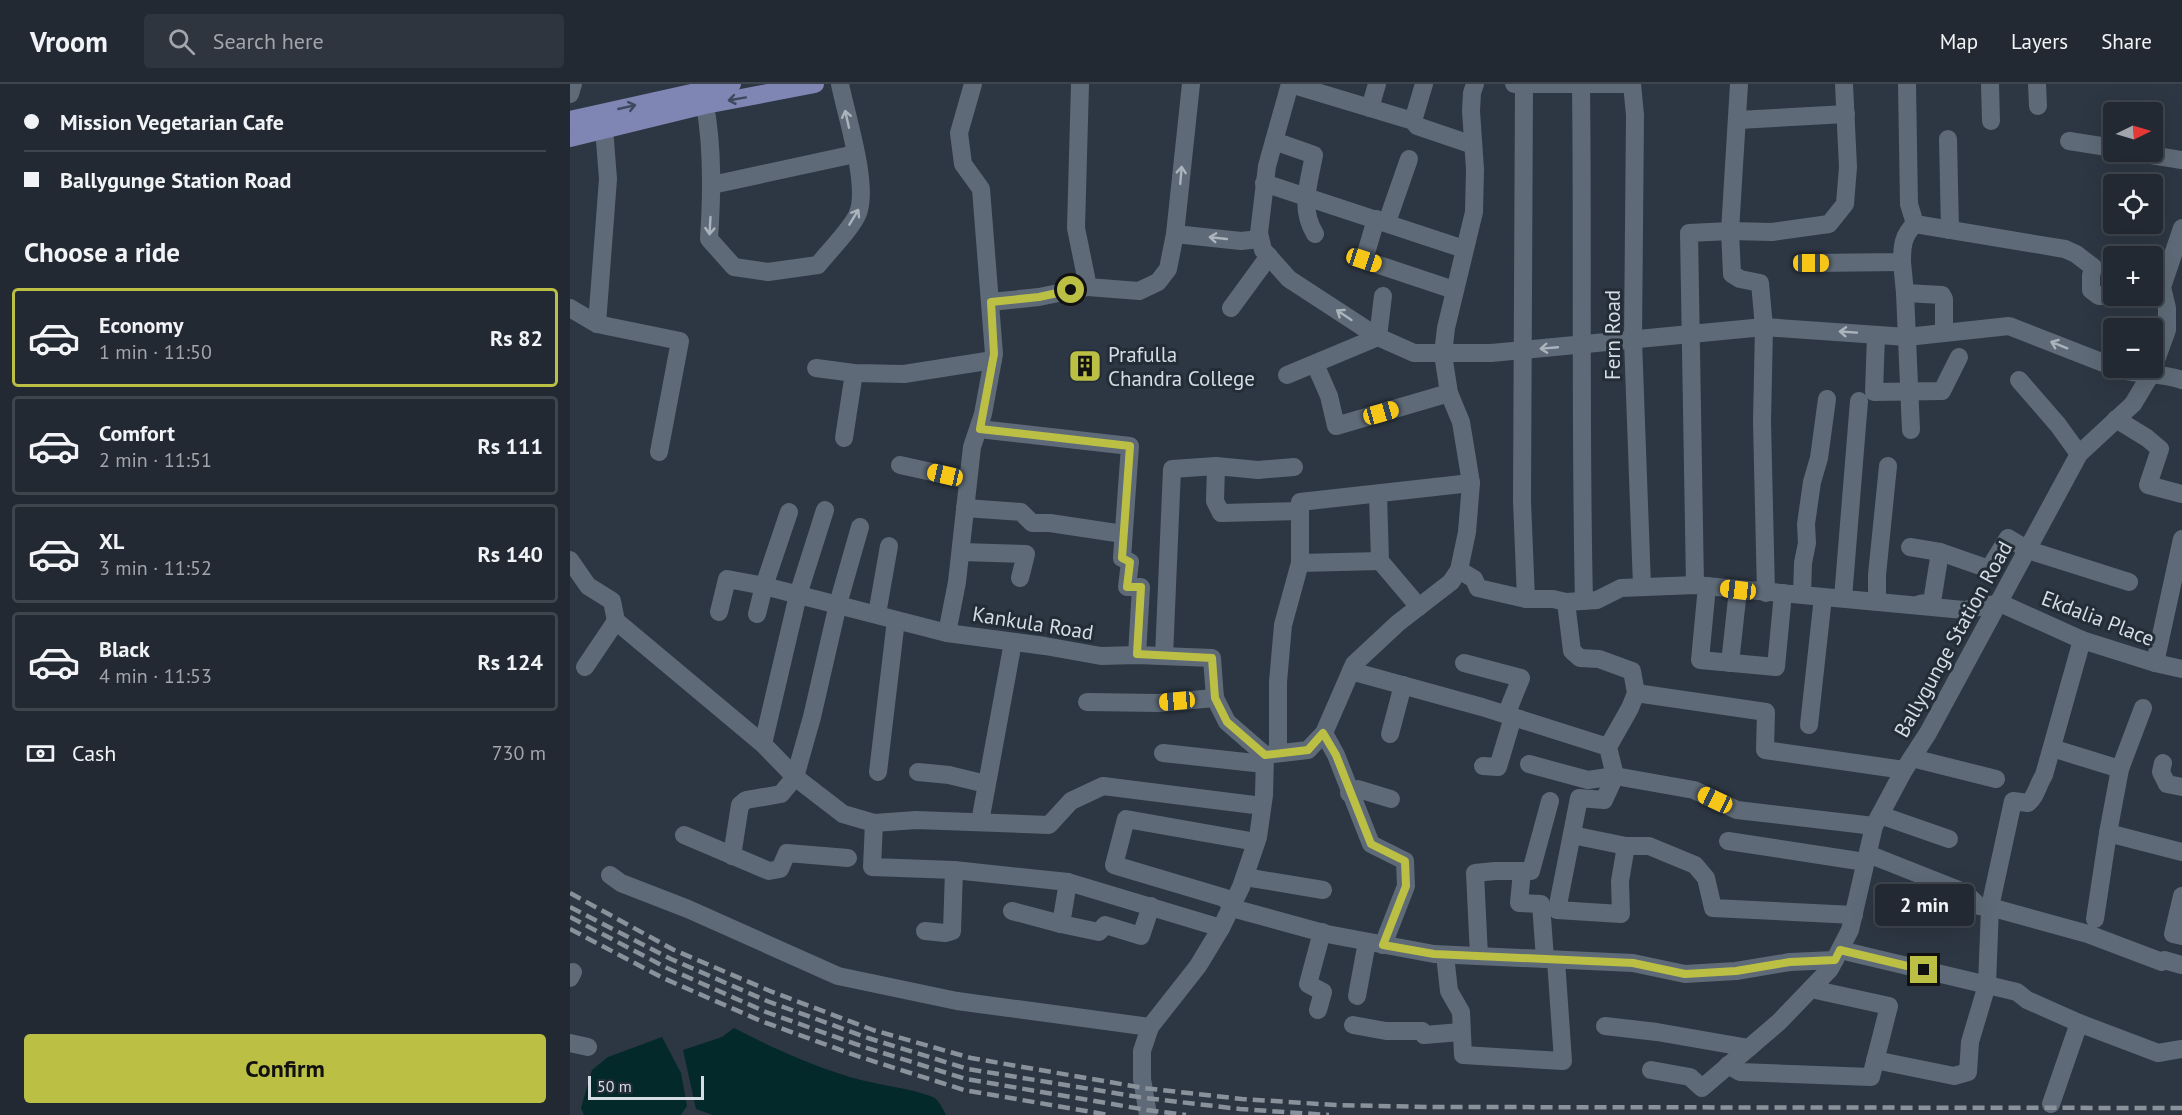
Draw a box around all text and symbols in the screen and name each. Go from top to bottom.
search box [144,14,564,68]
text: Vroom [30,23,108,60]
icon: search [165,25,198,58]
text: Search here [213,27,324,55]
text: Map [1940,28,1978,55]
text: Layers [2011,28,2068,55]
text: Share [2101,28,2152,55]
one-way arrow [727,94,747,105]
one-way arrow [617,100,636,112]
north arrow [2103,102,2163,162]
map controls [2103,102,2163,378]
text: Mission Vegetarian Cafe [60,108,284,136]
one-way arrow [841,110,853,129]
text: Ballygunge Station Road [60,166,291,194]
one-way arrow [1176,166,1187,186]
button: locate [2103,174,2163,234]
one-way arrow [849,209,861,226]
one-way arrow [704,215,715,235]
one-way arrow [1208,232,1228,243]
text: Choose a ride [24,235,180,269]
car [1344,246,1384,274]
button: + [2103,246,2163,306]
car [1793,254,1829,272]
route start [1057,276,1084,303]
street label: Fern Road [1599,290,1626,380]
one-way arrow [1336,309,1353,322]
icon: car [27,311,81,365]
text: Economy [99,311,183,339]
button: − [2103,318,2163,378]
text: Rs 82 [490,324,543,352]
one-way arrow [1838,327,1858,338]
text: 1 min · 11:50 [99,339,212,365]
one-way arrow [2050,339,2069,350]
place label: Prafulla Chandra College [1108,341,1255,392]
one-way arrow [1539,343,1559,354]
building icon: Prafulla Chandra College [1067,348,1103,384]
car [1361,399,1401,427]
icon: car [27,419,81,473]
text: Comfort [99,419,175,447]
text: Rs 111 [477,432,543,460]
text: 2 min · 11:51 [99,447,212,473]
car [925,462,965,488]
icon: car [27,527,81,581]
text: XL [99,527,124,555]
street label: Ballygunge Station Road [1888,536,2018,742]
text: Rs 140 [477,540,543,568]
text: 3 min · 11:52 [99,555,212,581]
car [1719,579,1757,601]
street label: Ekdalia Place [2038,584,2158,652]
street label: Kankula Road [971,600,1095,646]
icon: car [27,635,81,689]
text: Black [99,635,150,663]
text: Rs 124 [477,648,543,676]
text: 4 min · 11:53 [99,663,212,689]
car [1158,690,1196,712]
icon: cash [24,737,57,770]
text: Cash [72,739,116,767]
text: 730 m [492,740,546,766]
car [1695,784,1735,816]
callout: 2 min [1874,883,1974,925]
text: 2 min [1900,892,1949,918]
route end [1910,956,1937,983]
button: Confirm [24,1034,546,1103]
scale bar [588,1073,704,1100]
text: 50 m [597,1076,632,1096]

